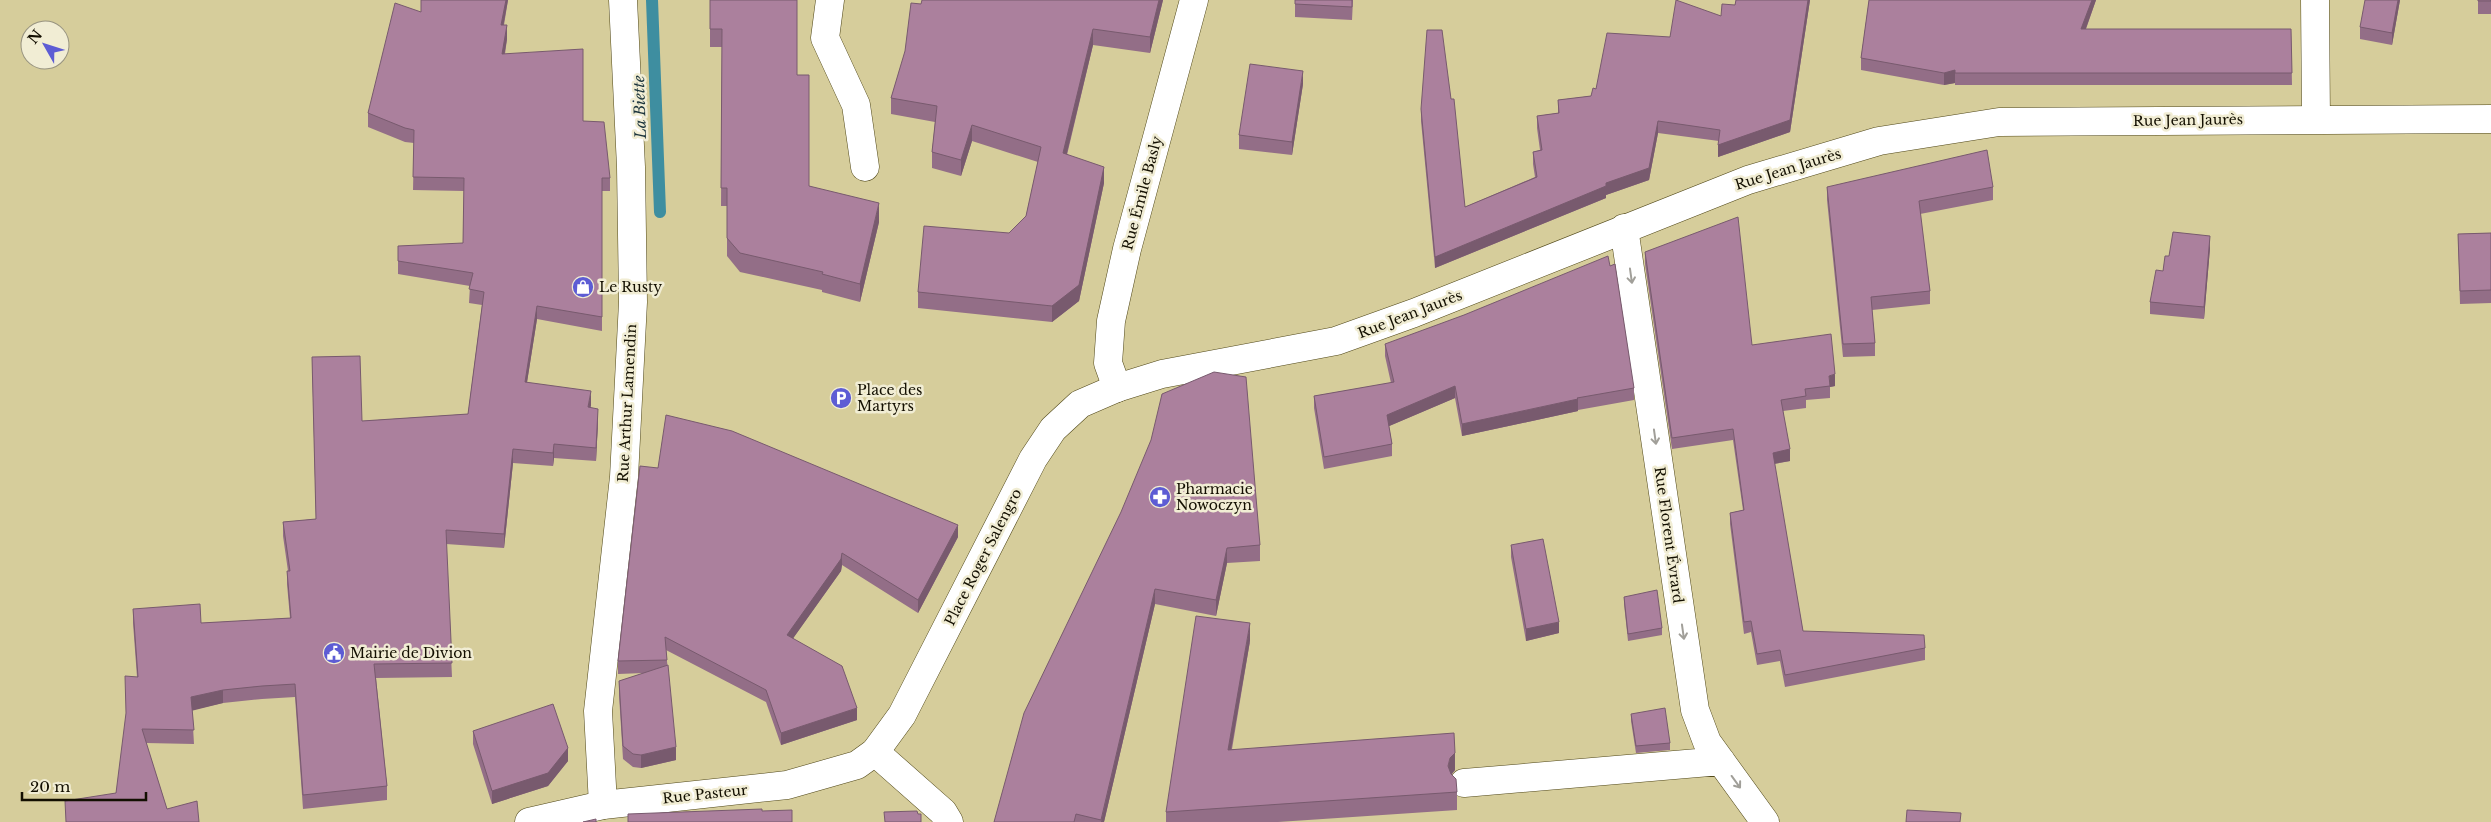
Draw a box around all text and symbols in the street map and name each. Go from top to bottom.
north arrow [20,20,70,70]
text: N [24,26,46,48]
water label: La Biette [629,75,650,140]
street label: Rue Jean Jaurès [2133,110,2243,130]
street label: Rue Émile Basly [1118,134,1166,252]
street label: Rue Jean Jaurès [1733,144,1843,194]
one-way arrow [1626,268,1636,284]
shop icon: Le Rusty [571,275,595,299]
place label: Le Rusty [599,278,662,296]
street label: Rue Jean Jaurès [1355,286,1465,342]
street label: Rue Arthur Lamendin [614,323,640,483]
place label: Place des Martyrs [857,381,922,415]
parking icon: Place des Martyrs [829,386,853,410]
one-way arrow [1650,428,1660,444]
street label: Rue Florent Évrard [1650,465,1688,605]
place label: Pharmacie Nowoczyn [1176,480,1253,514]
pharmacy icon: Pharmacie Nowoczyn [1148,485,1172,509]
street label: Place Roger Salengro [941,486,1025,628]
one-way arrow [1678,624,1688,640]
public building icon: Mairie de Divion [322,641,346,665]
place label: Mairie de Divion [350,644,472,662]
scale bar [22,770,146,802]
one-way arrow [1731,775,1741,789]
text: 20 m [30,777,70,796]
street label: Rue Pasteur [662,781,749,807]

